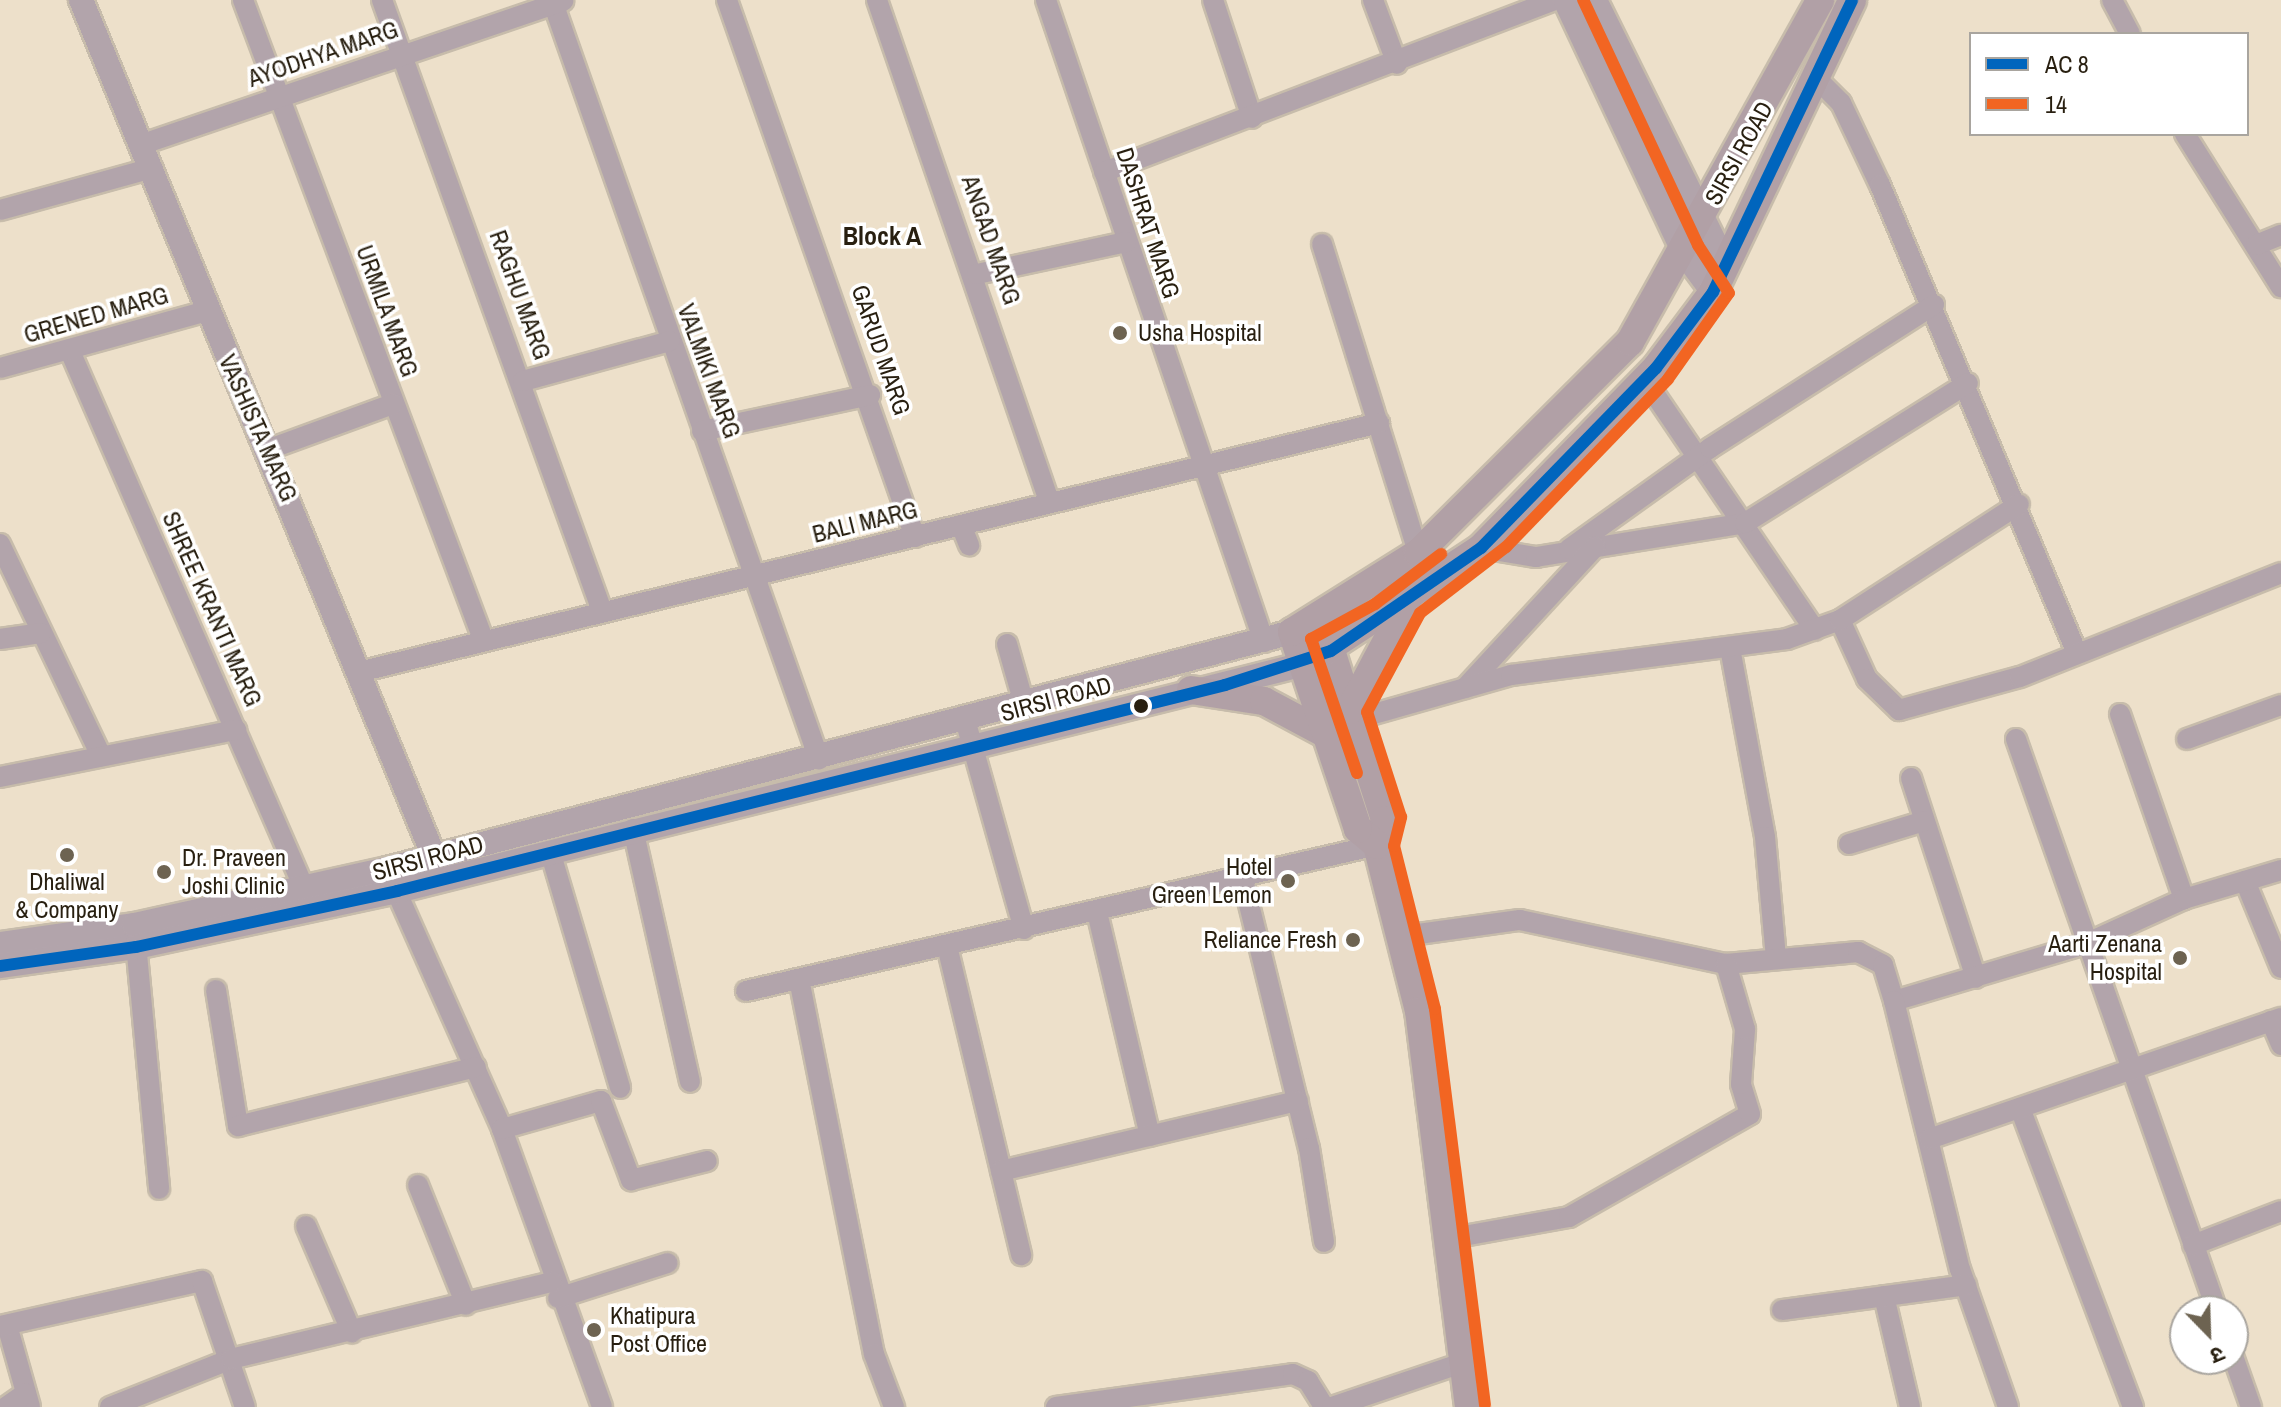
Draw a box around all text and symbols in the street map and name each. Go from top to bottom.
street label: AYODHYA MARG [244,15,402,93]
legend [1969,32,2249,136]
text: AC 8 [2045,48,2089,80]
text: 14 [2045,88,2067,120]
street label: SIRSI ROAD [1699,96,1779,210]
street label: DASHRAT MARG [1110,144,1186,302]
street label: ANGAD MARG [955,172,1027,308]
district label: Block A [842,220,922,252]
street label: RAGHU MARG [483,226,557,364]
street label: URMILA MARG [350,241,424,381]
street label: GRENED MARG [21,281,171,349]
street label: GARUD MARG [845,281,917,419]
street label: VALMIKI MARG [671,300,747,442]
place label: Usha Hospital [1138,319,1262,347]
marker: Usha Hospital [1109,322,1131,344]
street label: VASHISTA MARG [213,350,303,506]
street label: BALI MARG [810,495,920,549]
street label: SHREE KRANTI MARG [156,507,268,711]
street label: SIRSI ROAD [997,670,1115,728]
unlabelled marker [1133,698,1149,714]
street label: SIRSI ROAD [369,829,487,887]
place label: Dr. Praveen Joshi Clinic [182,844,286,900]
marker: Dhaliwal & Company [58,846,76,864]
place label: Hotel Green Lemon [1152,853,1272,909]
marker: Dr. Praveen Joshi Clinic [153,861,175,883]
place label: Dhaliwal & Company [16,868,118,924]
marker: Hotel Green Lemon [1279,872,1297,890]
place label: Reliance Fresh [1204,926,1337,954]
place label: Aarti Zenana Hospital [2048,930,2162,986]
marker: Reliance Fresh [1344,931,1362,949]
marker: Aarti Zenana Hospital [2169,947,2191,969]
north arrow [2169,1295,2249,1375]
place label: Khatipura Post Office [610,1302,707,1358]
marker: Khatipura Post Office [585,1321,603,1339]
text: उ [2206,1339,2229,1372]

